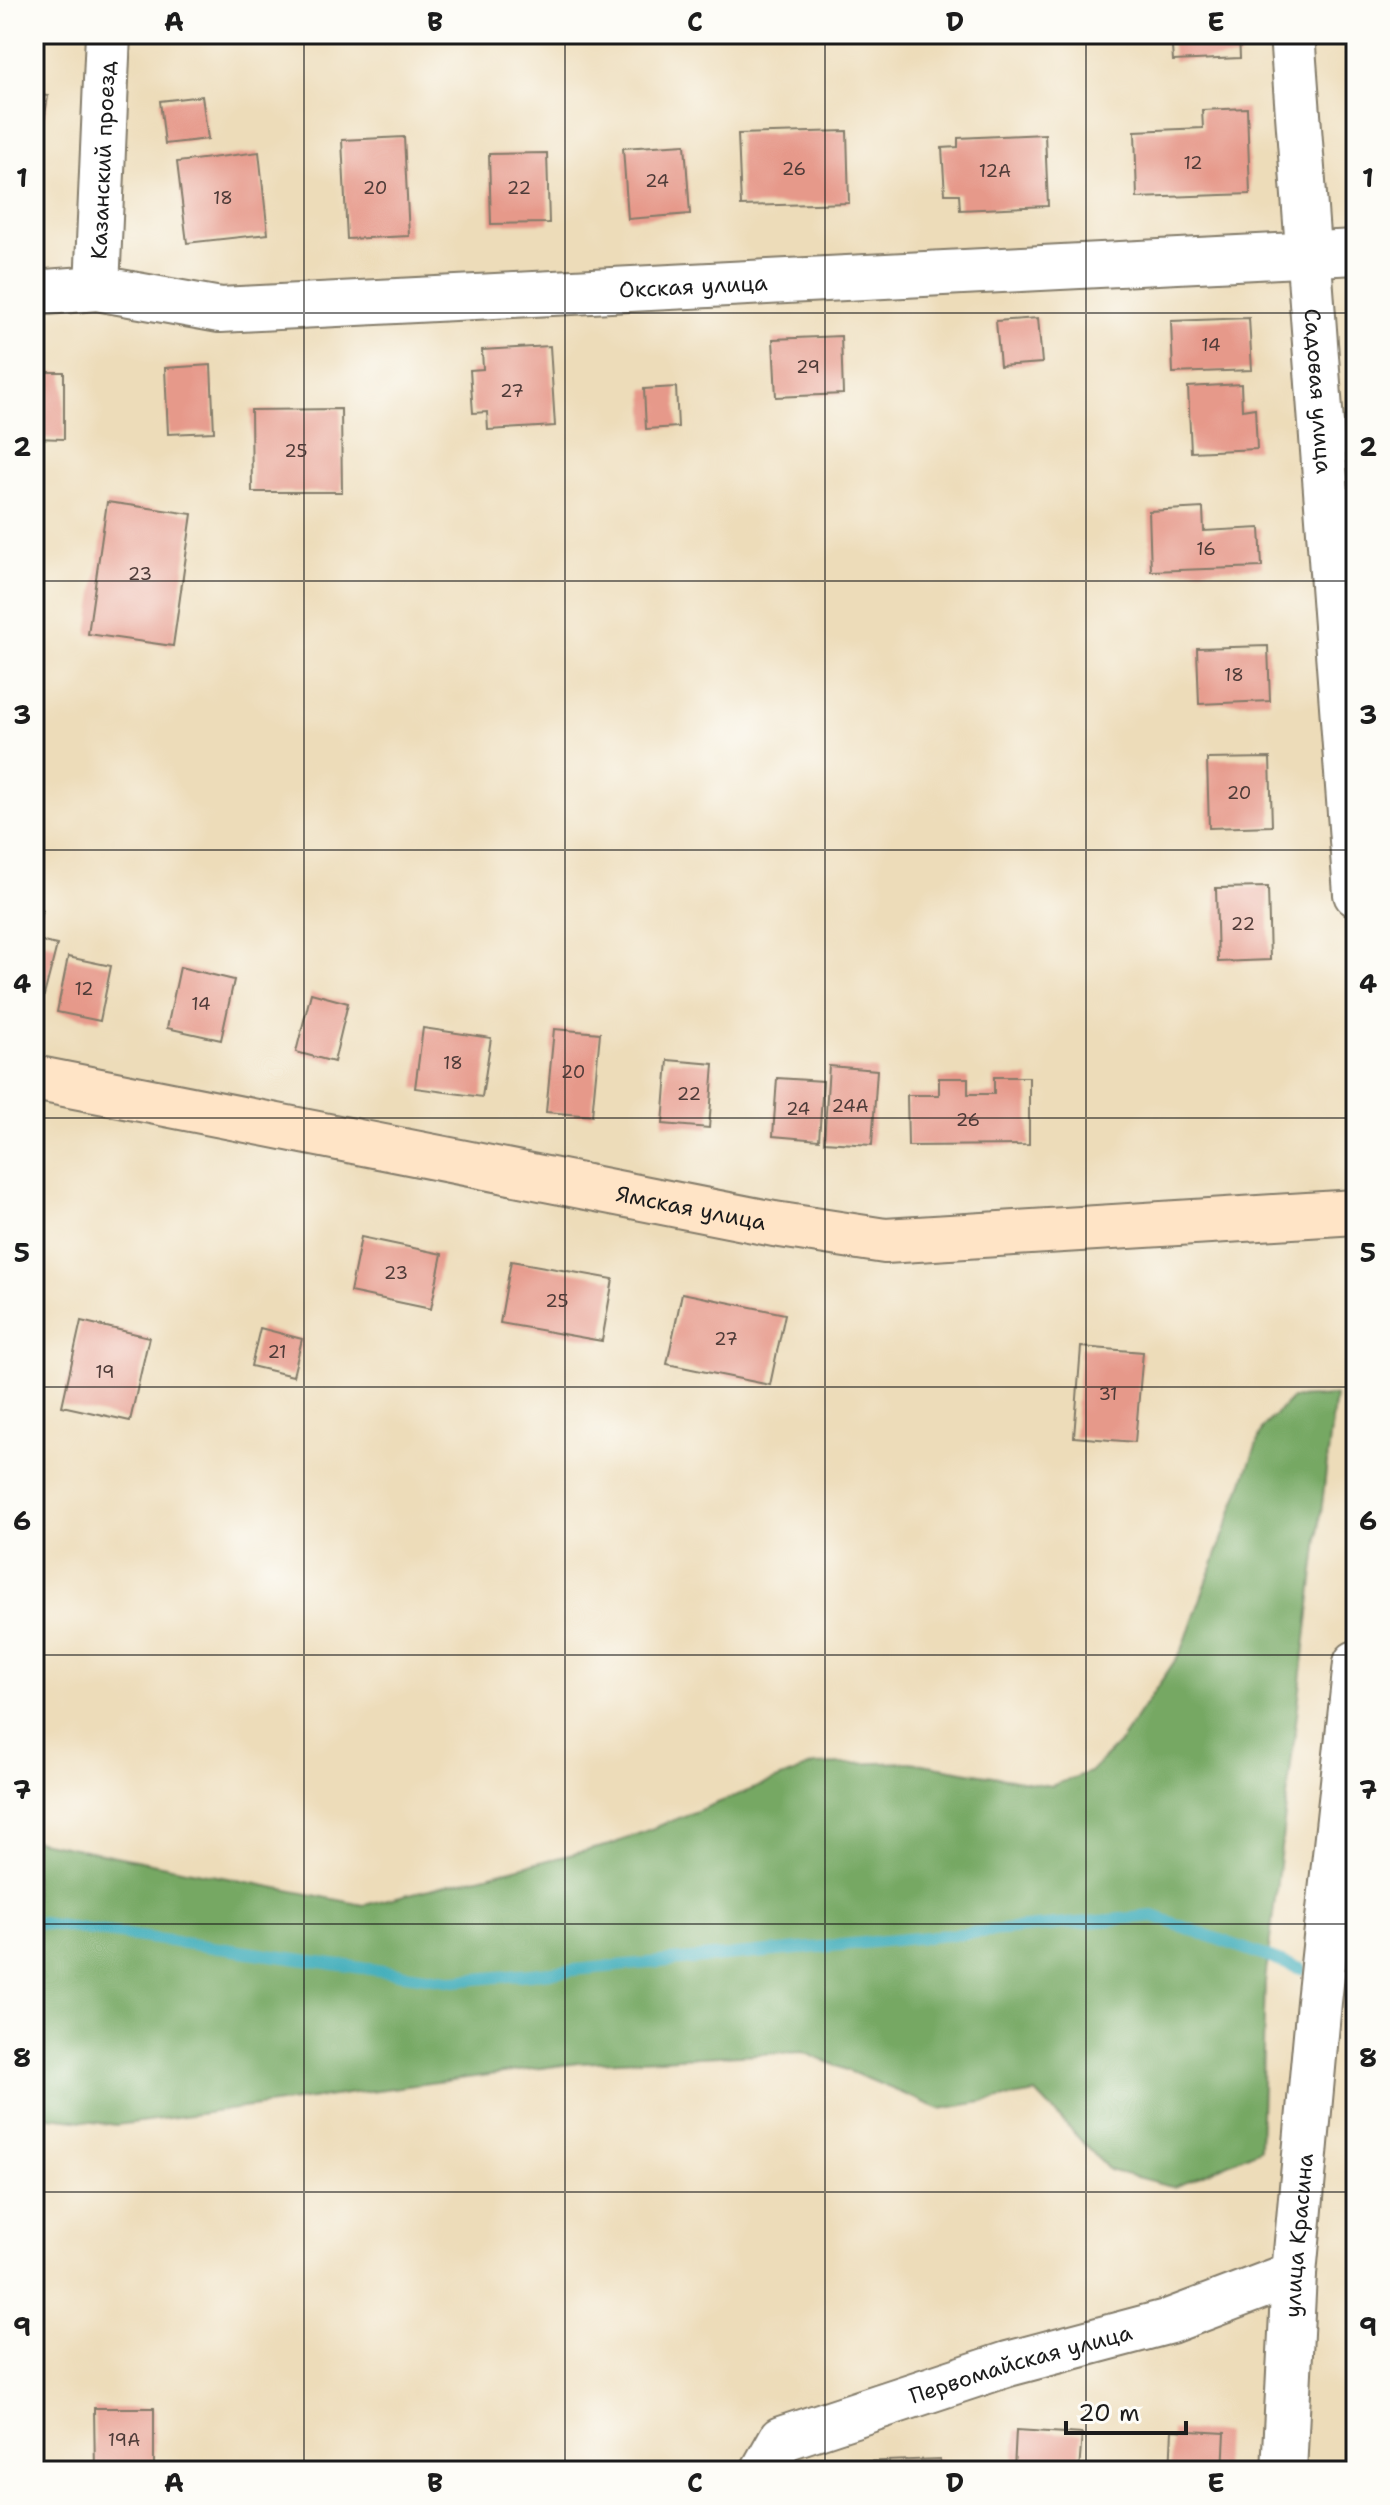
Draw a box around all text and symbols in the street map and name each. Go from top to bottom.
text: A [164,4,184,39]
text: B [427,4,443,39]
text: C [687,4,703,39]
text: D [946,4,964,39]
text: E [1207,4,1225,39]
street label: Казанский проезд [84,60,121,260]
house number: 12 [1183,151,1203,175]
house number: 26 [782,157,806,181]
house number: 12А [979,159,1011,183]
text: 1 [16,160,28,195]
text: 1 [1362,160,1374,195]
house number: 24 [645,169,669,193]
house number: 20 [363,176,387,200]
house number: 22 [507,176,531,200]
house number: 18 [213,186,233,210]
street label: Окская улица [618,268,769,304]
street label: Садовая улица [1298,307,1339,475]
house number: 14 [1201,333,1221,357]
house number: 29 [796,355,820,379]
house number: 27 [500,379,524,403]
text: 2 [13,429,31,464]
text: 2 [1359,429,1377,464]
house number: 25 [284,439,308,463]
house number: 16 [1196,537,1216,561]
house number: 23 [128,562,152,586]
house number: 18 [1224,663,1244,687]
text: 3 [13,697,31,732]
text: 3 [1359,697,1377,732]
house number: 20 [1227,781,1251,805]
house number: 22 [1231,912,1255,936]
text: 4 [13,966,31,1001]
text: 4 [1359,966,1377,1001]
house number: 12 [74,977,94,1001]
house number: 14 [191,992,211,1016]
house number: 18 [443,1051,463,1075]
house number: 20 [561,1060,585,1084]
house number: 22 [677,1082,701,1106]
house number: 24А [831,1094,869,1118]
house number: 24 [786,1097,810,1121]
house number: 26 [956,1108,980,1132]
street label: Ямская улица [614,1179,769,1237]
text: 5 [14,1235,30,1270]
text: 5 [1360,1235,1376,1270]
house number: 23 [384,1261,408,1285]
house number: 25 [545,1289,569,1313]
house number: 27 [714,1327,738,1351]
house number: 21 [267,1340,287,1364]
house number: 19 [95,1360,115,1384]
house number: 31 [1098,1382,1118,1406]
text: 6 [13,1503,31,1538]
text: 6 [1359,1503,1377,1538]
text: 7 [13,1772,31,1807]
text: 7 [1359,1772,1377,1807]
text: 8 [13,2040,31,2075]
text: 8 [1359,2040,1377,2075]
street label: улица Красина [1277,2152,1320,2318]
text: 9 [13,2309,31,2344]
text: 9 [1359,2309,1377,2344]
street label: Первомайская улица [905,2317,1135,2410]
scale bar [1066,2385,1186,2435]
text: 20 m [1078,2397,1140,2429]
house number: 19А [108,2428,140,2452]
text: A [164,2465,184,2500]
text: B [427,2465,443,2500]
text: C [687,2465,703,2500]
text: D [946,2465,964,2500]
text: E [1207,2465,1225,2500]

